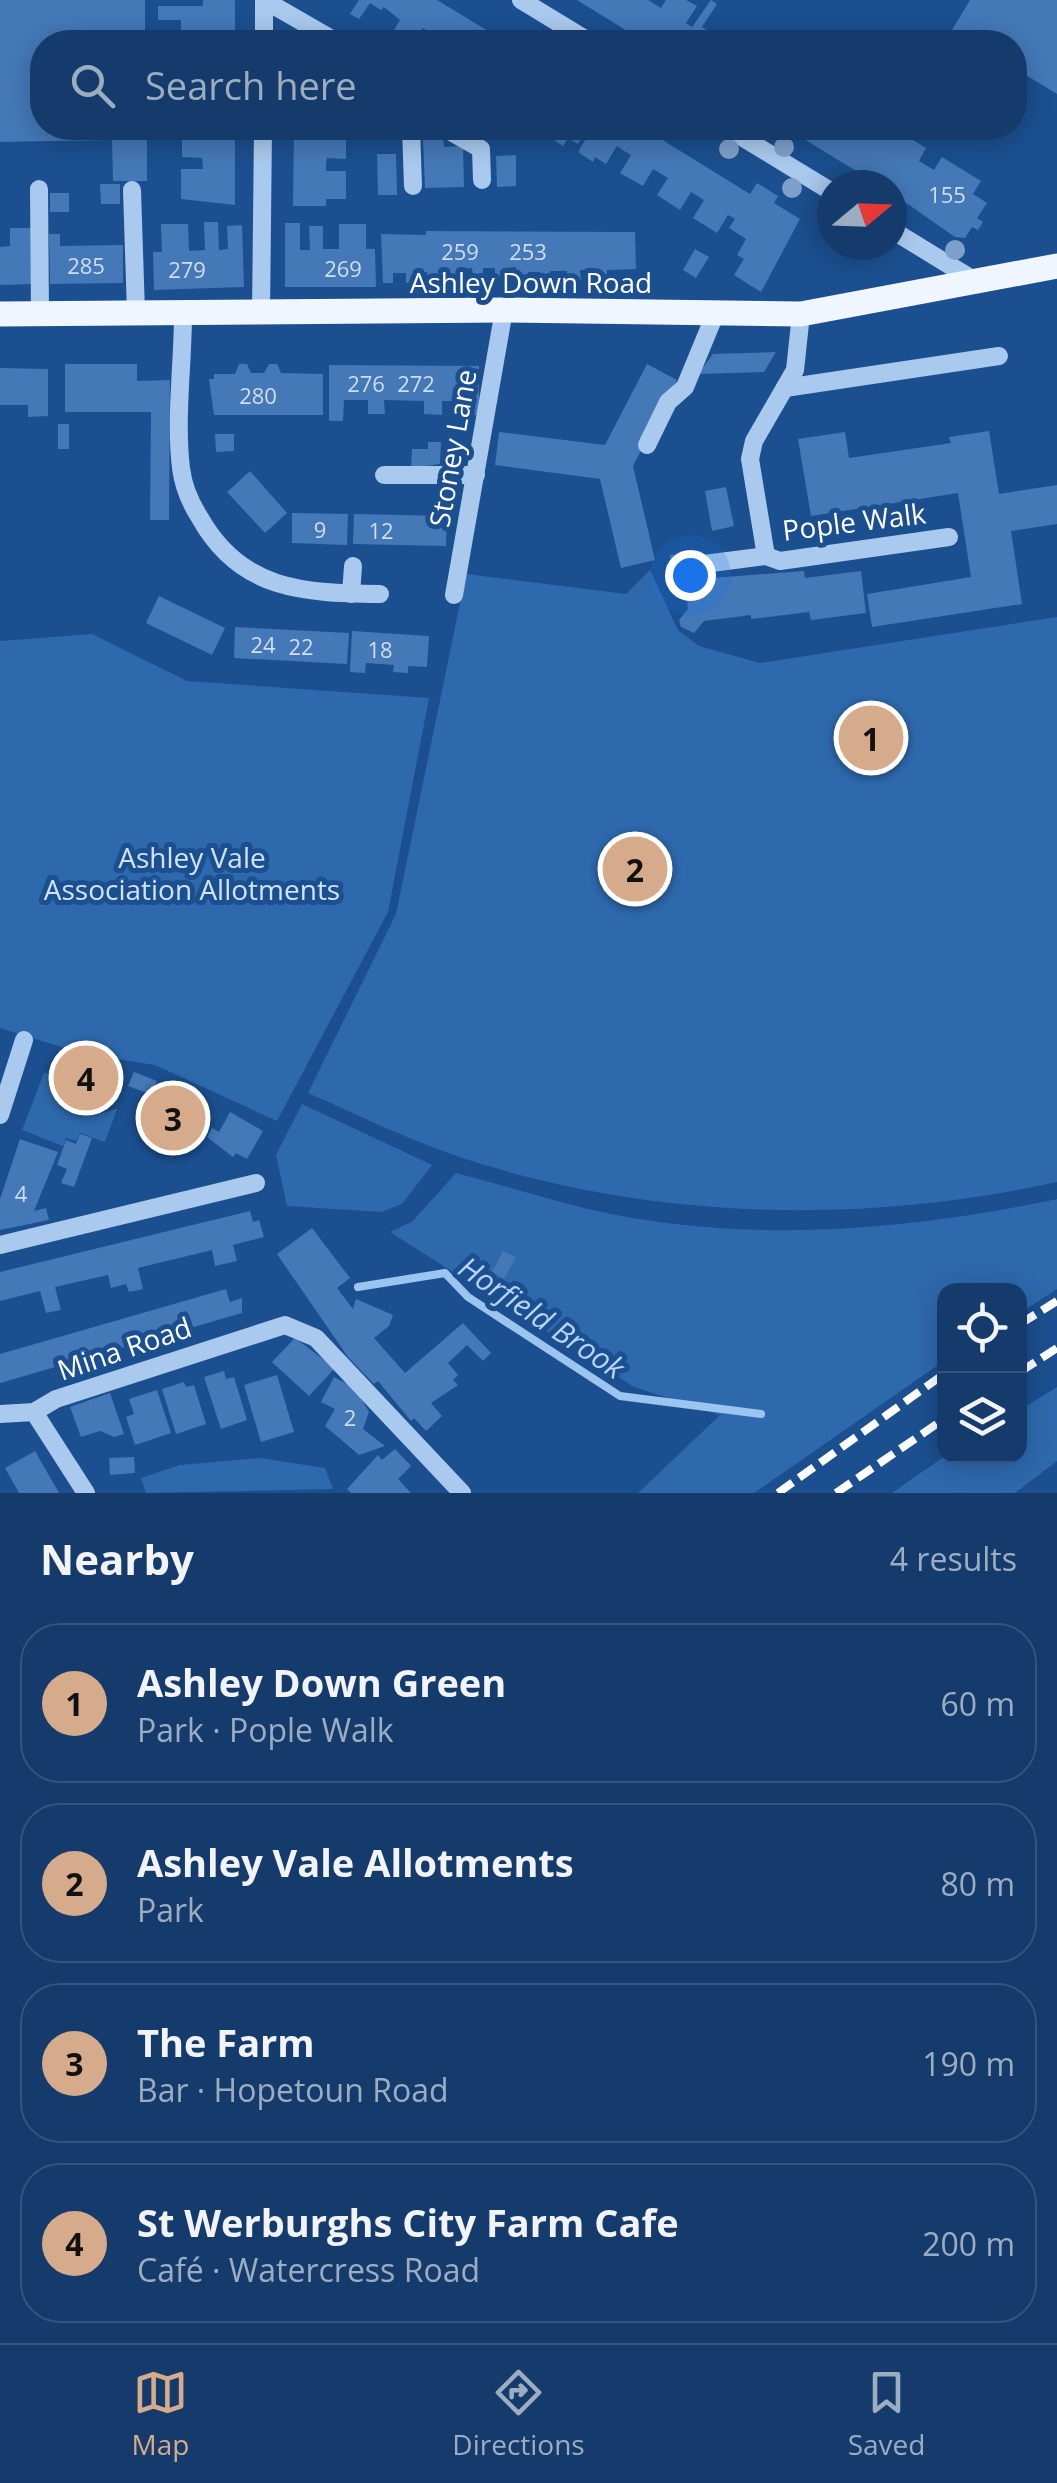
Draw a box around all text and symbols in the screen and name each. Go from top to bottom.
search box [30,30,1027,140]
icon: search [65,58,120,113]
text: Search here [145,59,357,111]
north arrow [817,170,907,260]
house number: 155 [928,179,966,209]
house number: 259 [441,236,479,266]
house number: 253 [509,236,547,266]
house number: 285 [67,250,105,280]
house number: 269 [324,253,362,283]
house number: 279 [168,254,206,284]
street label: Ashley Down Road [410,263,652,301]
street label: Stoney Lane [419,366,485,530]
house number: 276 [347,368,385,398]
house number: 272 [397,368,435,398]
house number: 280 [239,380,277,410]
street label: Pople Walk [780,493,928,549]
house number: 9 [314,514,326,544]
house number: 12 [368,515,394,545]
your location [665,550,716,601]
house number: 24 [250,629,276,659]
house number: 22 [288,631,314,661]
house number: 18 [367,634,393,664]
pin: 1 [838,700,904,776]
pin: 2 [602,832,668,906]
park label: Ashley Vale Association Allotments [44,838,340,908]
pin: 4 [54,1040,118,1116]
pin: 3 [140,1080,206,1156]
house number: 4 [15,1178,28,1208]
water label: Horfield Brook [451,1246,634,1388]
map controls [937,1283,1027,1463]
button: locate [937,1283,1027,1373]
street label: Mina Road [52,1307,196,1389]
button: layers [937,1373,1027,1463]
house number: 2 [344,1402,356,1432]
text: Nearby [40,1530,194,1587]
text: 4 results [890,1537,1017,1580]
text: Ashley Down Green [137,1656,506,1708]
text: 1 [65,1682,84,1725]
text: 60 m [940,1682,1015,1725]
text: Park · Pople Walk [137,1708,394,1751]
text: Ashley Vale Allotments [137,1836,574,1888]
text: 2 [65,1862,84,1905]
text: 80 m [940,1862,1015,1905]
text: Park [137,1888,204,1931]
text: The Farm [137,2016,315,2068]
text: 3 [65,2042,84,2085]
text: 190 m [922,2042,1015,2085]
text: Bar · Hopetoun Road [137,2068,449,2111]
text: St Werburghs City Farm Cafe [137,2196,679,2248]
text: 4 [65,2222,84,2265]
text: 200 m [922,2222,1015,2265]
text: Café · Watercress Road [137,2248,480,2291]
tab: Map [131,2365,189,2463]
tab: Directions [452,2365,585,2463]
tab: Saved [848,2365,925,2463]

